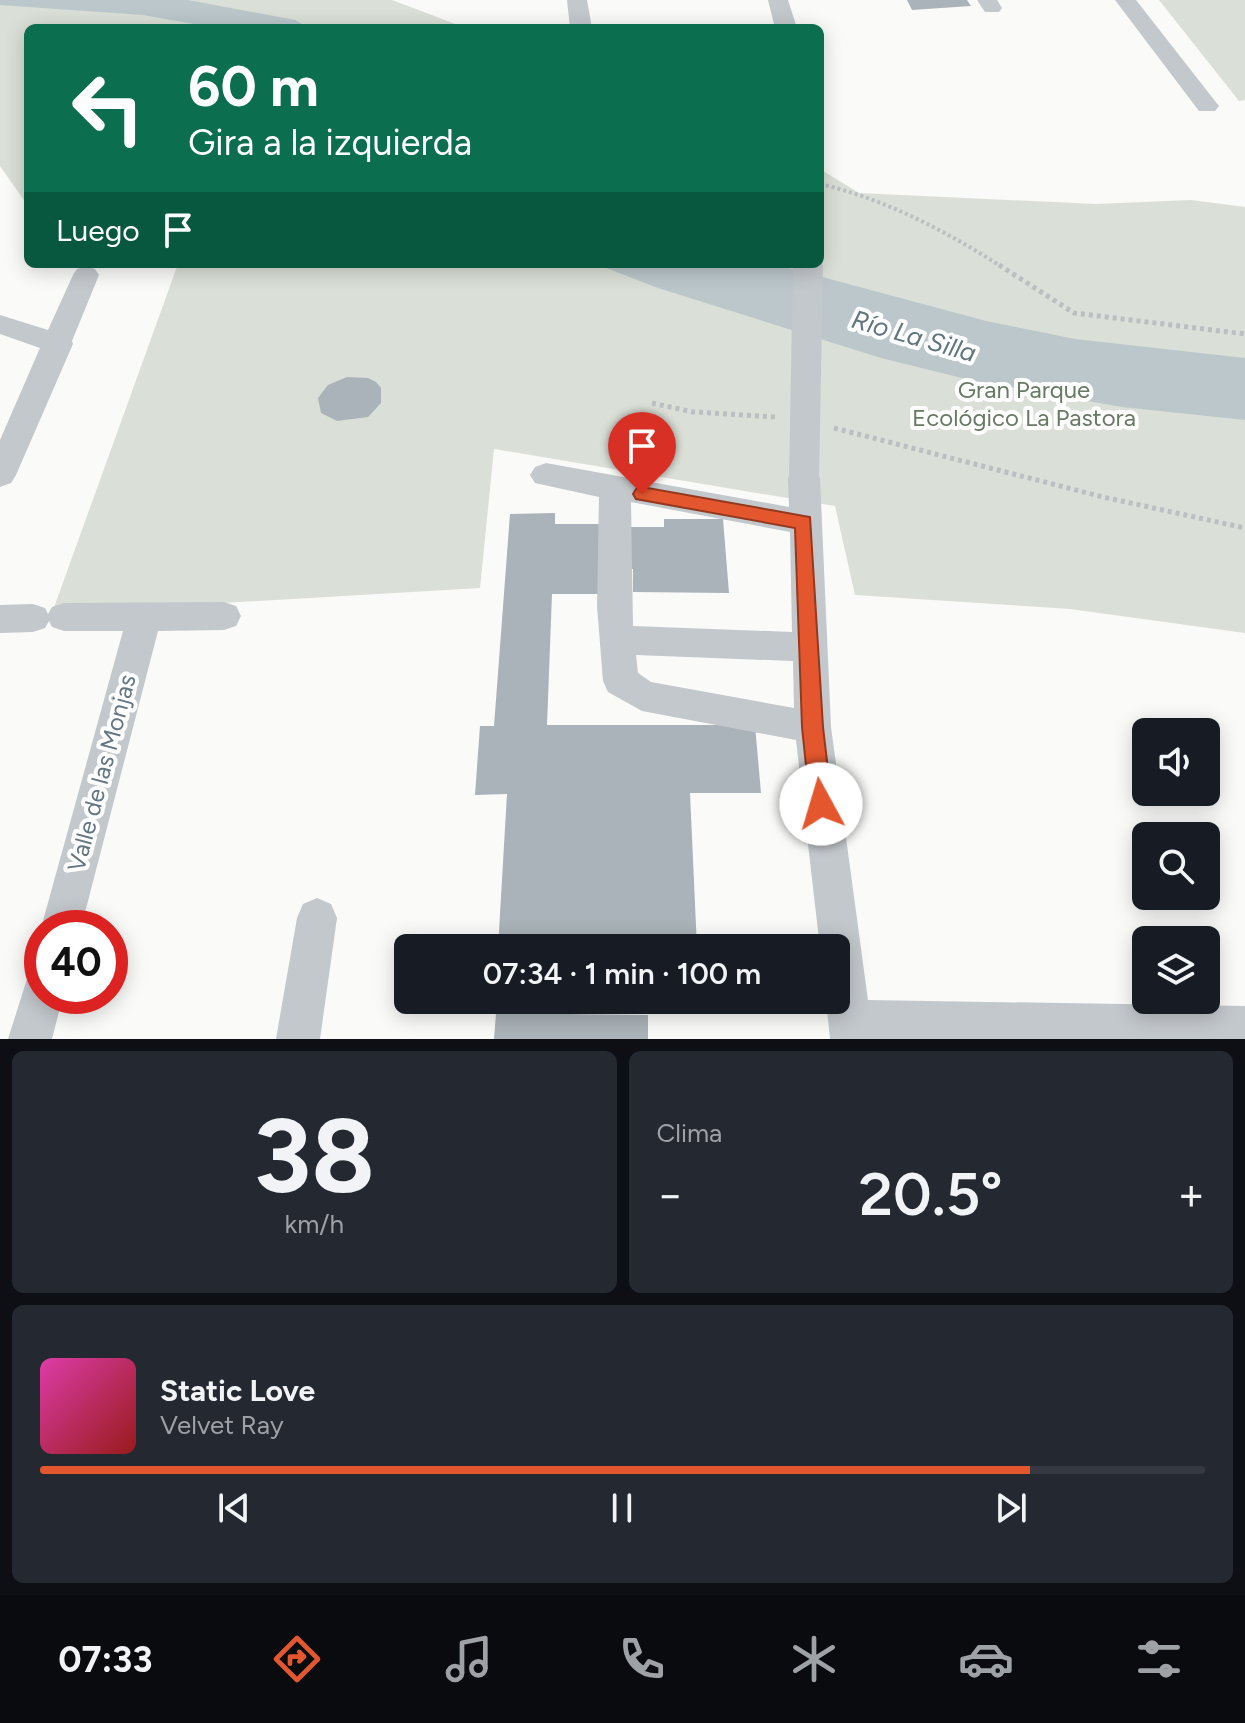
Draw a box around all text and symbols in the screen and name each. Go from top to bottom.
text: 60 m [188,53,319,120]
icon: left [56,56,160,160]
text: Gira a la izquierda [188,121,472,164]
icon: arrive [156,208,200,252]
text: Luego [56,212,140,249]
water label: Río La Silla [848,303,980,369]
park label: Gran Parque Ecológico La Pastora [912,375,1136,432]
pin [608,412,676,494]
icon: arrive [620,424,664,468]
street label: Valle de las Monjas [61,671,142,875]
map controls [1132,718,1220,1014]
button: sound [1132,718,1220,806]
position arrow [779,762,863,846]
button: search [1132,822,1220,910]
speed limit sign: 40 [24,910,128,1014]
button: layers [1132,926,1220,1014]
text: 07:34 · 1 min · 100 m [483,955,761,992]
text: 38 [254,1093,375,1218]
text: Clima [657,1117,722,1149]
text: 20.5° [859,1158,1003,1230]
text: − [657,1168,684,1221]
text: + [1178,1168,1205,1221]
text: km/h [285,1208,344,1240]
text: Static Love [160,1372,315,1409]
text: Velvet Ray [160,1409,284,1441]
icon: previous [212,1486,256,1530]
icon: pause [600,1486,644,1530]
icon: next [989,1486,1033,1530]
icon: directions [269,1631,325,1687]
icon: music [441,1631,497,1687]
icon: phone [614,1631,670,1687]
icon: climate [786,1631,842,1687]
icon: car [958,1631,1014,1687]
icon: filters [1131,1631,1187,1687]
text: 07:33 [58,1638,152,1681]

